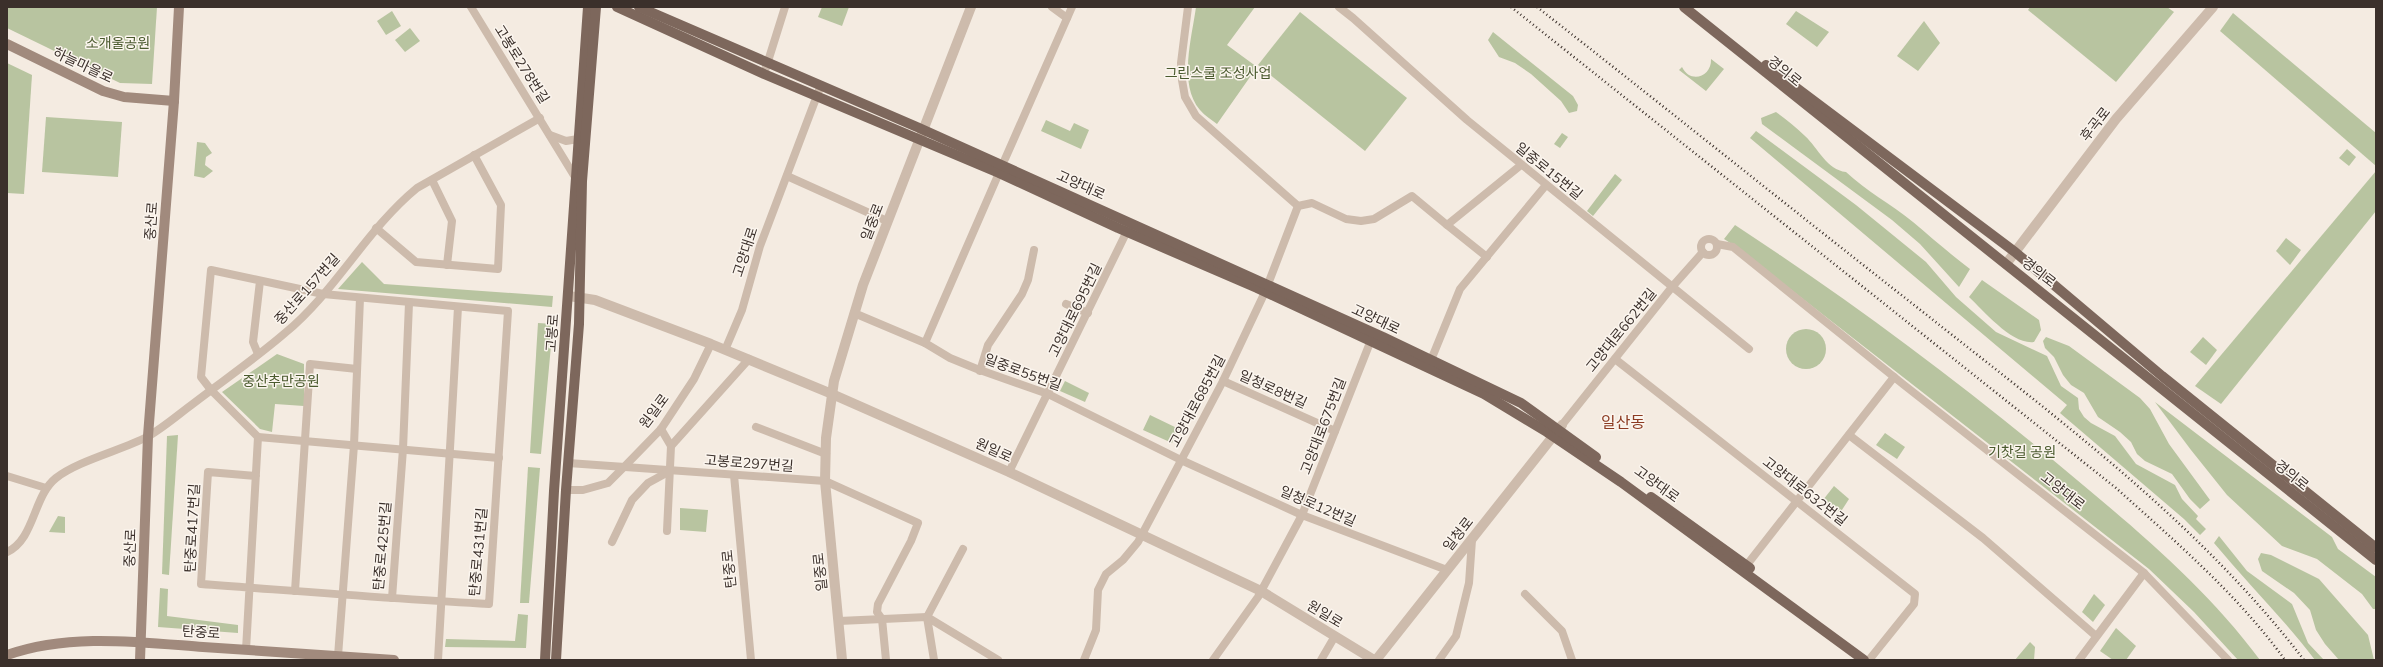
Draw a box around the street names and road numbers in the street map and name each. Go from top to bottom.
street label: 고봉로278번길 [491,21,553,107]
street label: 하늘마을로 [50,43,116,87]
street label: 경의로 [1764,52,1806,90]
street label: 후곡로 [2076,103,2114,145]
street label: 일중로15번길 [1512,138,1586,204]
street label: 고양대로 [1054,166,1108,204]
street label: 중산로 [141,201,161,241]
street label: 일중로 [857,201,887,243]
street label: 고양대로 [728,225,762,279]
street label: 중산로157번길 [270,250,344,328]
street label: 경의로 [2018,253,2060,291]
street label: 고양대로695번길 [1044,260,1106,360]
street label: 고양대로662번길 [1582,285,1660,375]
street label: 고양대로 [1349,300,1403,338]
street label: 고봉로 [542,313,562,353]
street label: 일중로55번길 [982,350,1064,394]
street label: 고양대로685번길 [1165,352,1229,450]
street label: 일청로8번길 [1236,366,1310,412]
street label: 고양대로675번길 [1296,375,1350,477]
street label: 원일로 [635,390,673,432]
street label: 원일로 [973,434,1015,466]
street label: 고봉로297번길 [704,451,794,475]
street label: 고양대로632번길 [1759,452,1851,530]
street label: 경의로 [2271,456,2313,494]
street label: 고양대로 [1631,462,1683,506]
street label: 고양대로 [2037,468,2089,514]
street label: 일청로12번길 [1277,482,1359,530]
street label: 탄중로417번길 [181,483,203,573]
street label: 탄중로425번길 [369,501,395,591]
street label: 탄중로431번길 [465,507,491,597]
street label: 일청로 [1439,513,1477,555]
street label: 중산로 [120,528,140,568]
street label: 탄중로 [718,549,740,589]
street label: 일중로 [809,552,831,592]
street label: 원일로 [1304,596,1346,632]
street label: 탄중로 [181,622,221,642]

